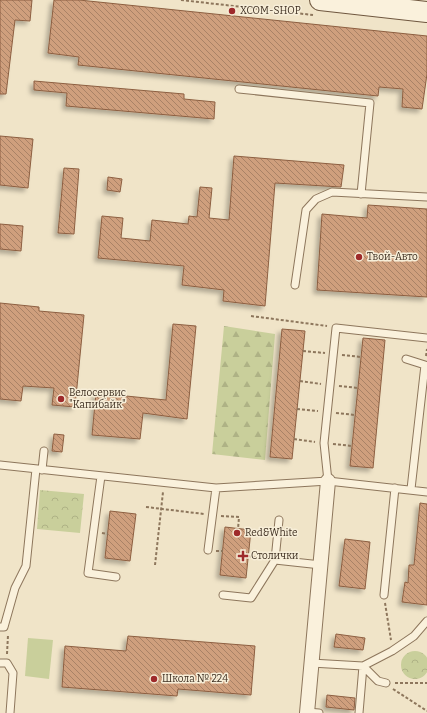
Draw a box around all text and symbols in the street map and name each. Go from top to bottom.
place label: XCOM-SHOP [240,5,301,17]
marker: XCOM-SHOP [227,6,237,16]
place label: Твой-Авто [367,251,418,263]
marker: Твой-Авто [354,252,364,262]
place label: Велосервис "Капибайк" [69,387,126,411]
marker: Велосервис "Капибайк" [56,394,66,404]
place label: Red&White [245,527,298,539]
marker: Red&White [232,528,242,538]
place label: Столички [251,550,299,562]
marker: Столички [238,551,248,561]
place label: Школа № 224 [162,673,228,685]
marker: Школа № 224 [149,674,159,684]

